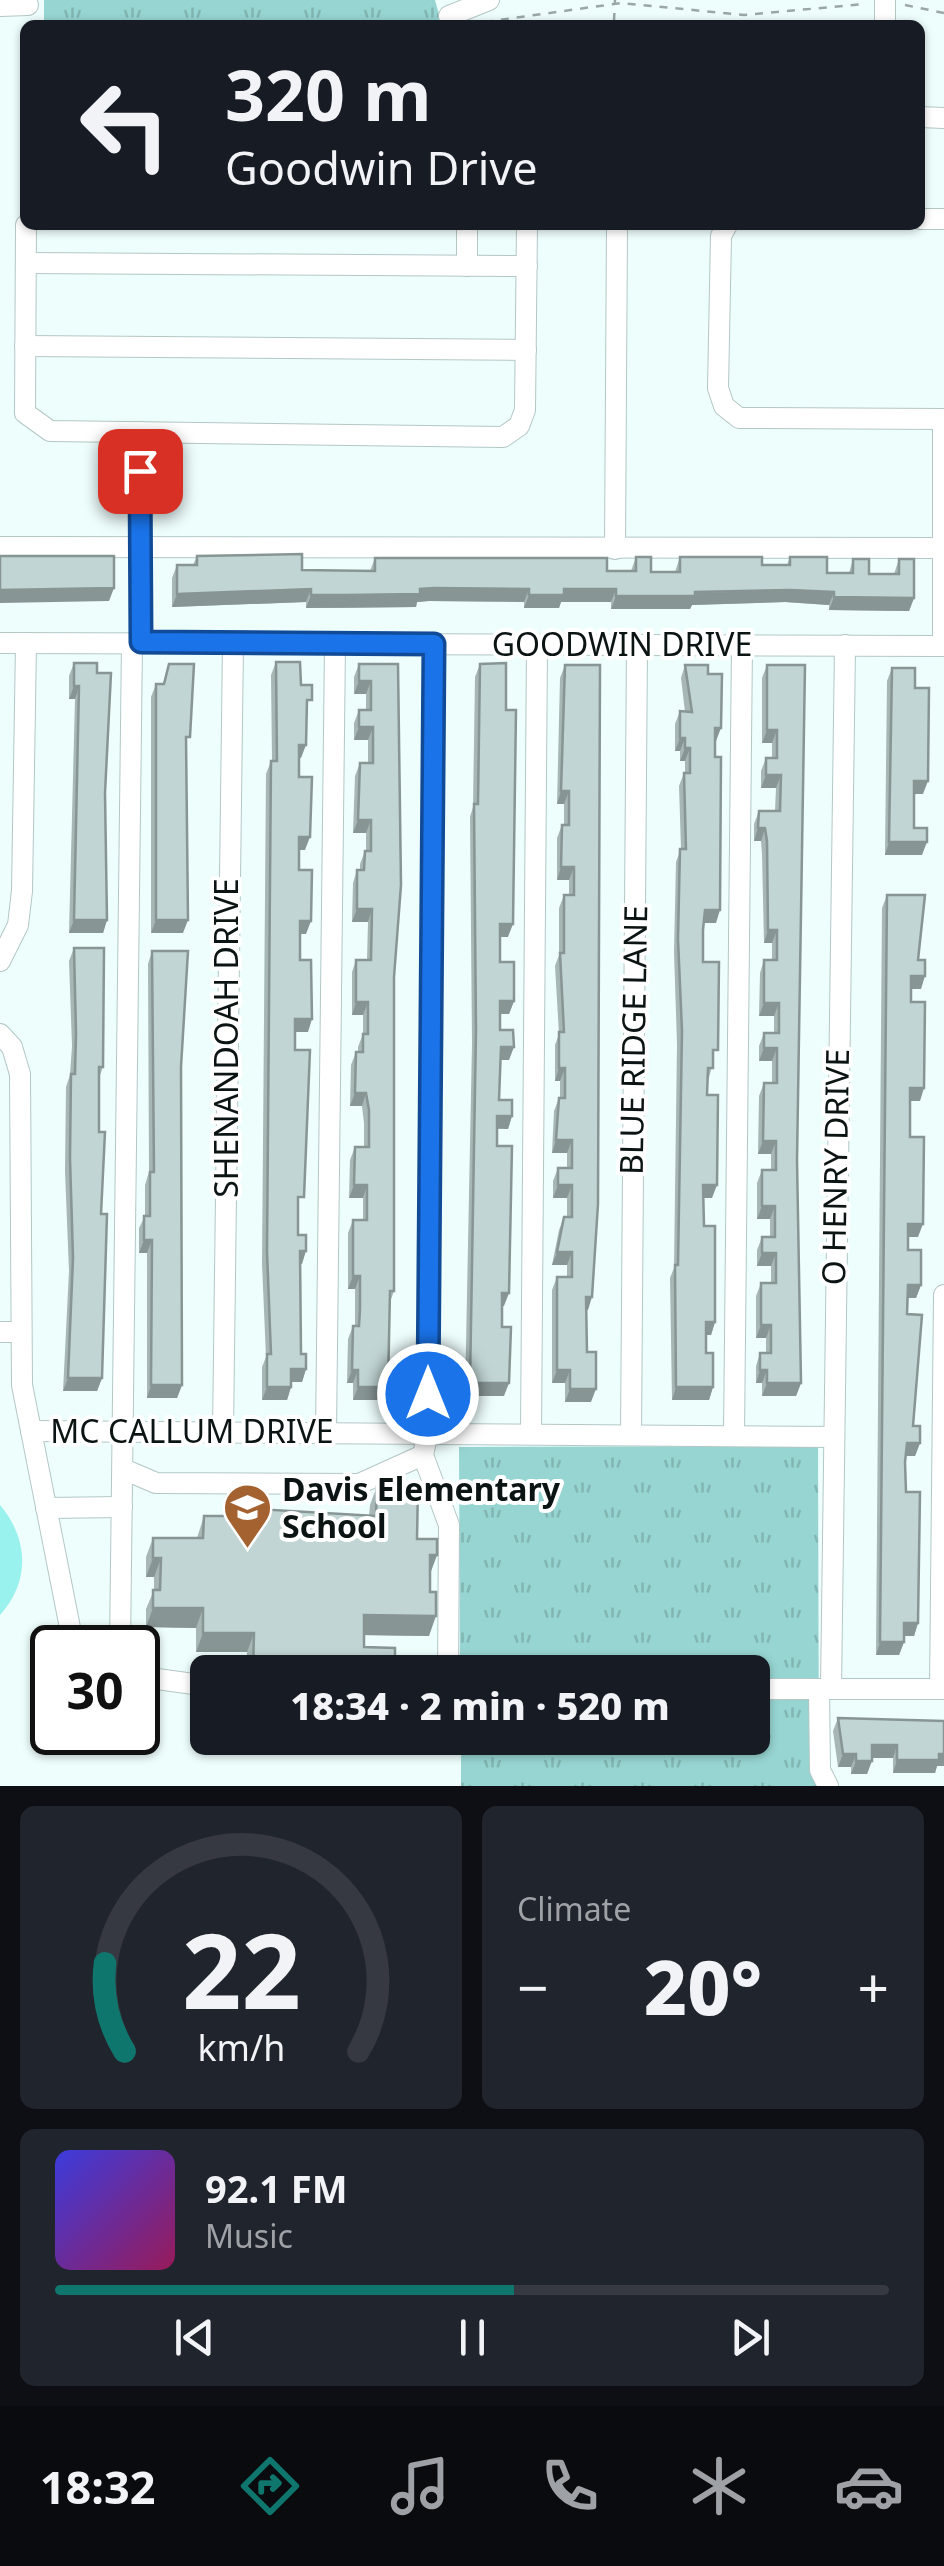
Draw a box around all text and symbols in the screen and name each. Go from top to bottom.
text: 320 m [225,46,432,142]
icon: left [60,60,190,190]
text: Goodwin Drive [225,137,538,198]
pin [98,429,183,514]
icon: arrive [113,444,168,499]
street label: GOODWIN DRIVE [492,622,752,665]
street label: SHENANDOAH DRIVE [204,878,247,1198]
street label: BLUE RIDGE LANE [609,905,656,1175]
street label: O HENRY DRIVE [811,1048,858,1286]
position arrow [376,1342,480,1446]
street label: MC CALLUM DRIVE [50,1409,334,1452]
place label: Davis Elementary School [282,1467,561,1547]
school or university icon: Davis Elementary School [221,1482,273,1550]
speed limit sign: 30 [30,1625,160,1755]
text: 18:34 · 2 min · 520 m [290,1679,670,1731]
text: Climate [517,1887,631,1930]
text: 22 [182,1898,300,2039]
text: 20° [644,1935,762,2037]
text: − [517,1949,548,2024]
text: + [858,1949,889,2024]
text: km/h [197,2023,285,2071]
text: 92.1 FM [205,2162,347,2214]
text: Music [205,2214,293,2257]
icon: previous [167,2310,222,2365]
icon: pause [445,2310,500,2365]
icon: next [723,2310,778,2365]
icon: directions [235,2451,305,2521]
icon: music [385,2451,455,2521]
icon: phone [535,2451,605,2521]
icon: climate [684,2451,754,2521]
icon: car [834,2451,904,2521]
text: 18:32 [40,2456,155,2517]

